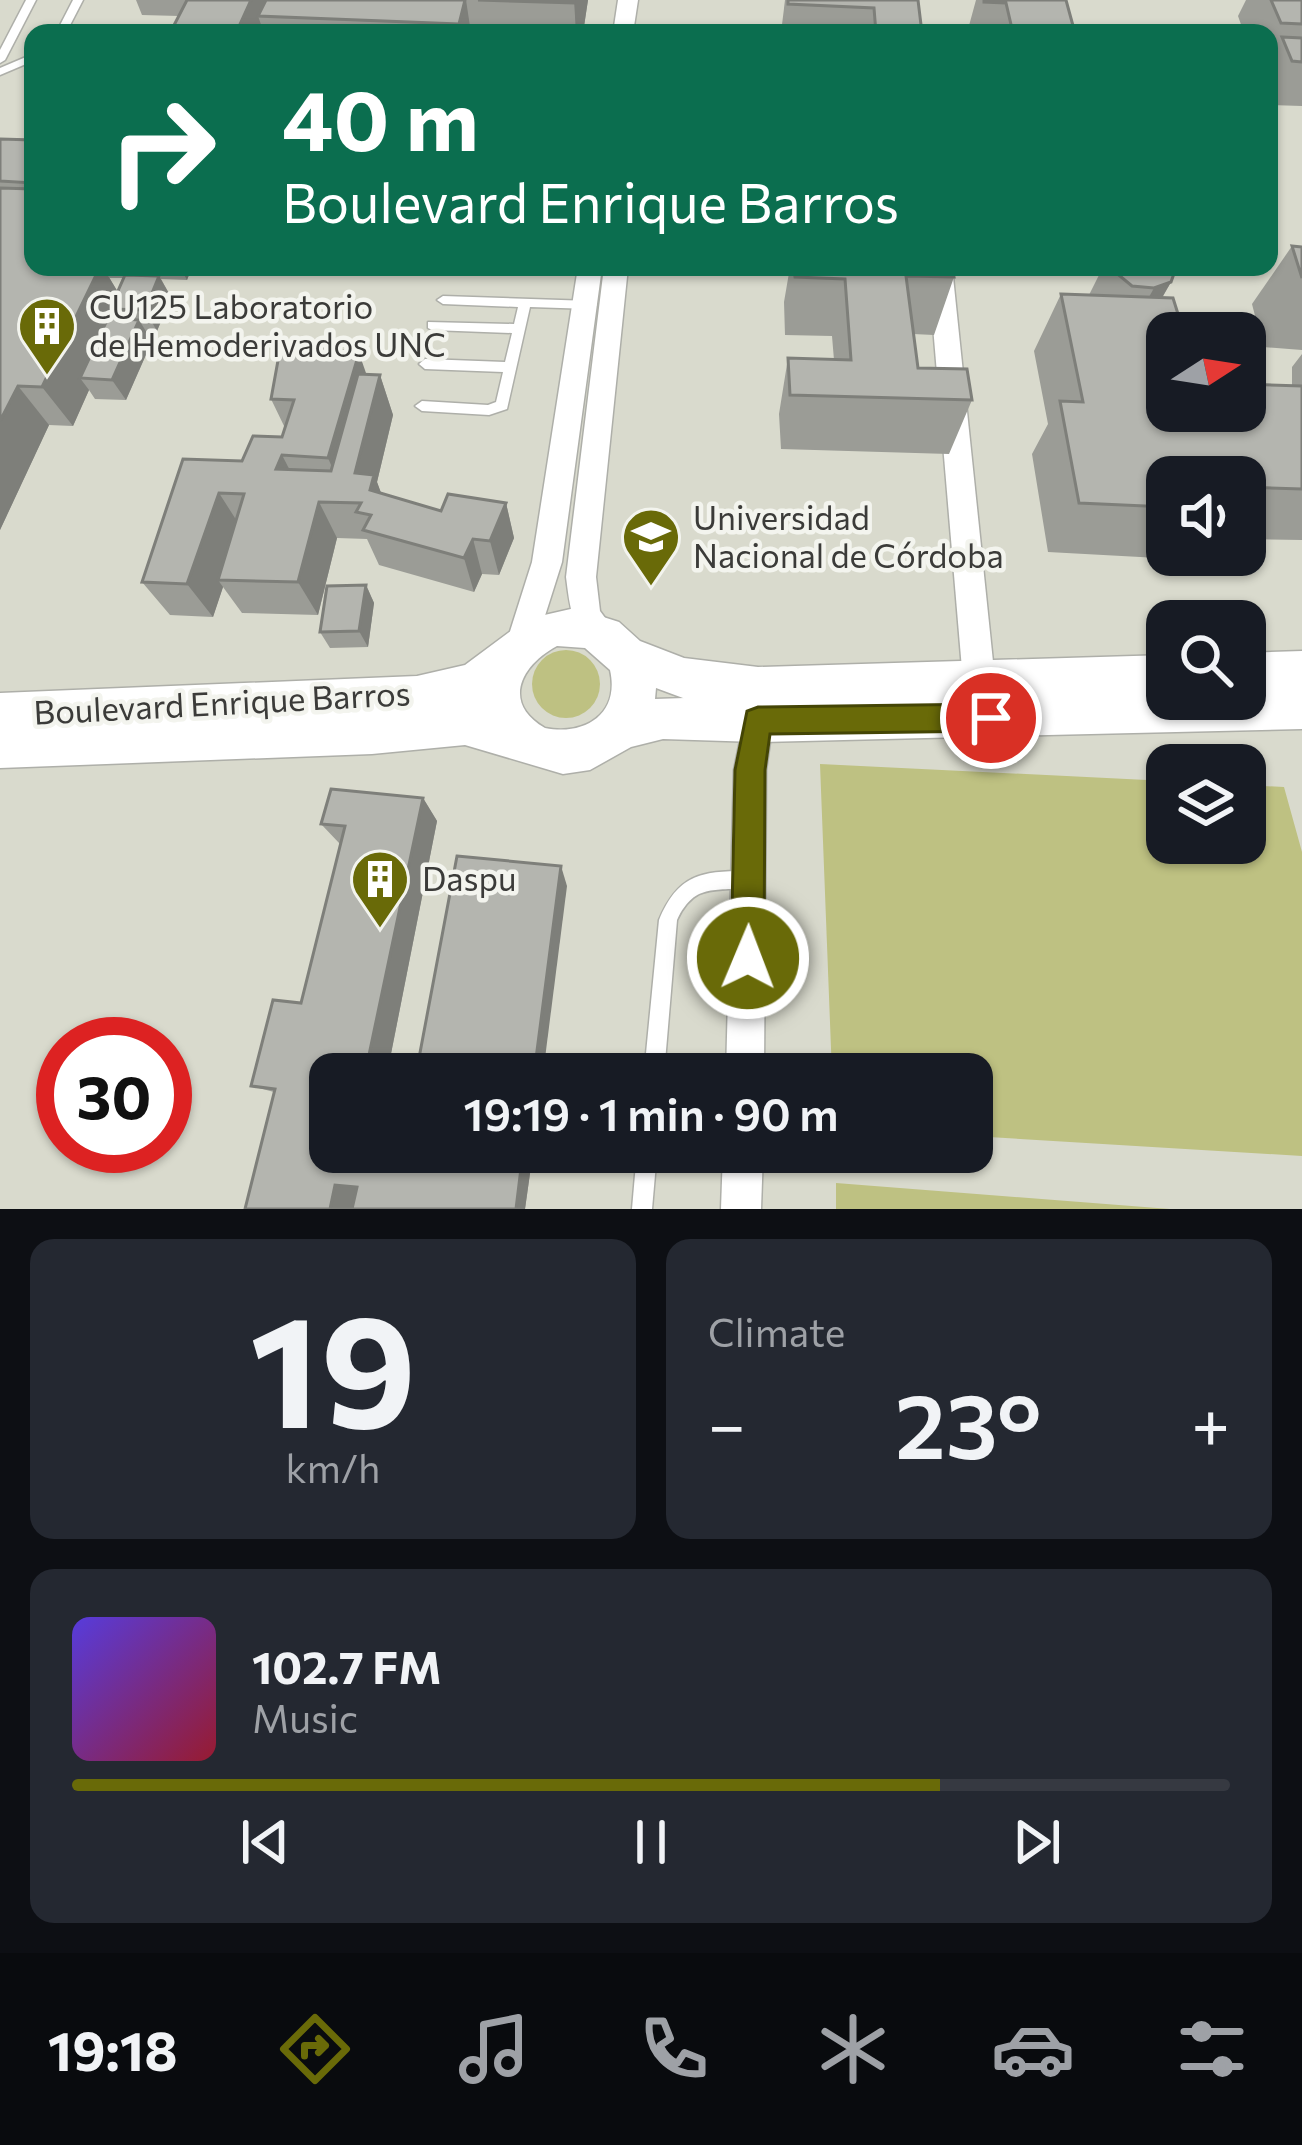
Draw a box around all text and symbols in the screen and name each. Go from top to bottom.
text: 40 m [282,66,479,168]
icon: right [84,72,240,228]
text: Boulevard Enrique Barros [282,168,899,234]
place label: CU125 Laboratorio de Hemoderivados UNC [89,285,446,364]
building icon: CU125 Laboratorio de Hemoderivados UNC [16,295,78,377]
north arrow [1146,312,1266,432]
map controls [1146,312,1266,864]
button: sound [1146,456,1266,576]
place label: Universidad Nacional de Córdoba [693,496,1004,575]
school or university icon: Universidad Nacional de Córdoba [620,506,682,588]
button: search [1146,600,1266,720]
pin [940,667,1042,769]
street label: Boulevard Enrique Barros [33,671,411,732]
icon: arrive [958,685,1024,751]
button: layers [1146,744,1266,864]
building icon: Daspu [349,848,411,930]
place label: Daspu [422,857,517,898]
position arrow [685,895,811,1021]
speed limit sign: 30 [36,1017,192,1173]
text: 19:19 · 1 min · 90 m [463,1085,839,1140]
text: 19 [250,1269,416,1460]
text: Climate [708,1307,845,1355]
text: 23° [895,1367,1042,1478]
text: − [708,1382,746,1463]
text: + [1191,1382,1230,1463]
text: km/h [286,1443,380,1491]
text: 102.7 FM [252,1638,442,1693]
text: Music [252,1693,358,1741]
icon: previous [232,1809,298,1875]
icon: pause [618,1809,684,1875]
icon: next [1004,1809,1070,1875]
icon: directions [273,2007,357,2091]
icon: music [452,2007,536,2091]
icon: phone [632,2007,716,2091]
icon: climate [811,2007,895,2091]
icon: car [991,2007,1075,2091]
icon: filters [1170,2007,1254,2091]
text: 19:18 [48,2016,178,2082]

